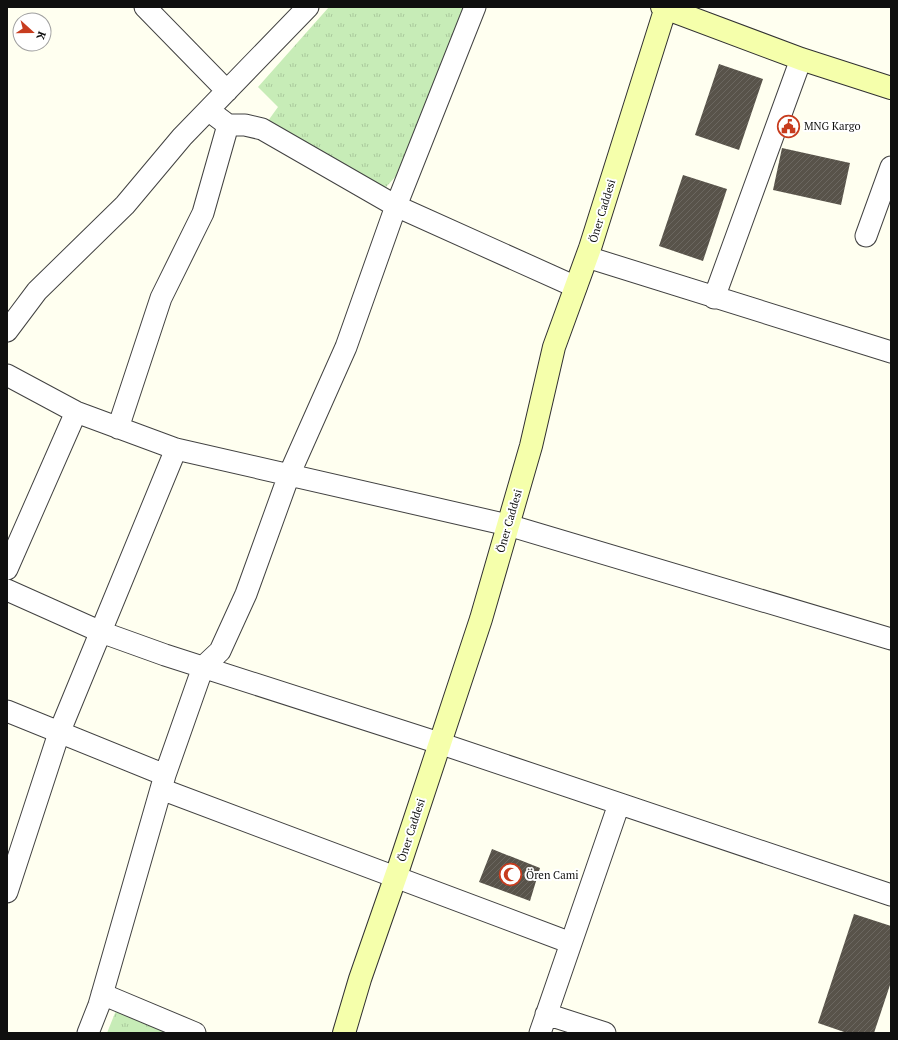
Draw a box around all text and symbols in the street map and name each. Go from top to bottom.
north arrow [12,12,52,52]
text: K [33,29,49,42]
public building icon: MNG Kargo [775,113,801,139]
place label: MNG Kargo [804,119,861,133]
street label: Öner Caddesi [586,178,618,244]
street label: Öner Caddesi [493,488,525,554]
street label: Öner Caddesi [394,797,428,863]
mosque icon: Ören Cami [497,862,523,888]
place label: Ören Cami [526,868,579,882]

